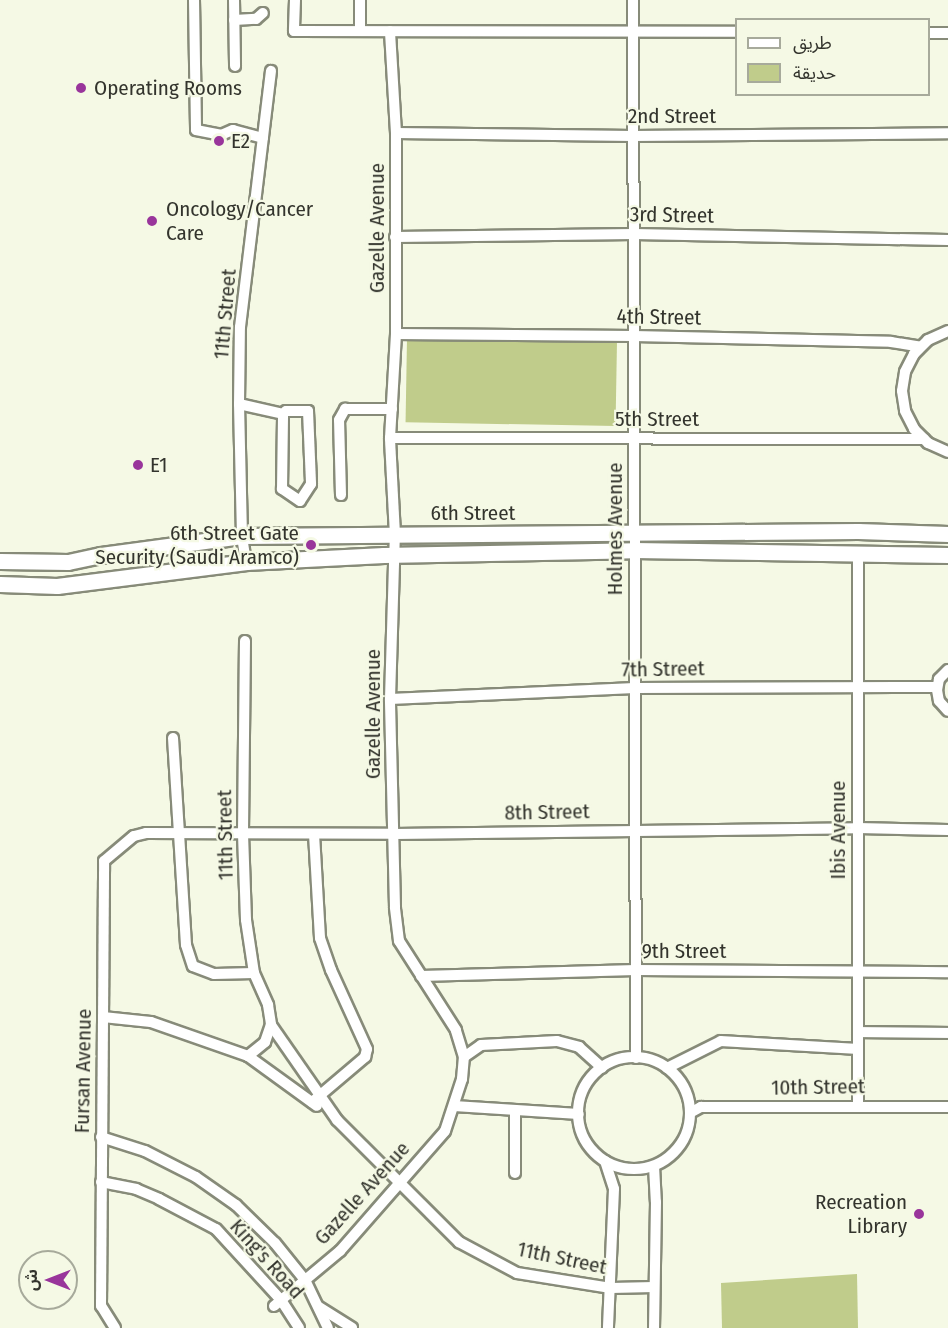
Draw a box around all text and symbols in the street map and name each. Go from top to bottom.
legend [735,18,930,96]
text: طريق [793,32,832,54]
text: حديقة [793,62,836,84]
place label: Operating Rooms [94,75,242,101]
marker: Operating Rooms [72,79,90,97]
street label: 2nd Street [628,103,716,129]
place label: E2 [231,128,250,154]
marker: E2 [212,134,226,148]
street label: Gazelle Avenue [364,163,390,293]
place label: Oncology/Cancer Care [166,196,313,246]
street label: 3rd Street [630,202,714,228]
marker: Oncology/Cancer Care [143,212,161,230]
street label: 11th Street [209,268,241,360]
street label: 4th Street [616,304,702,330]
street label: 5th Street [615,406,699,432]
place label: E1 [150,452,168,478]
marker: E1 [131,458,145,472]
street label: Holmes Avenue [602,463,628,595]
street label: 6th Street [431,500,515,526]
place label: 6th Street Gate Security (Saudi Aramco) [95,520,299,570]
marker: 6th Street Gate Security (Saudi Aramco) [304,538,318,552]
street label: Gazelle Avenue [360,649,386,779]
street label: 7th Street [621,656,705,682]
street label: Ibis Avenue [825,781,851,879]
street label: 11th Street [212,789,238,881]
street label: 8th Street [504,799,590,825]
street label: 9th Street [642,938,726,964]
street label: Fursan Avenue [69,1008,97,1134]
street label: 10th Street [771,1074,865,1100]
street label: Gazelle Avenue [309,1136,415,1250]
place label: Recreation Library [815,1189,907,1239]
marker: Recreation Library [912,1207,926,1221]
street label: King's Road [225,1214,309,1304]
street label: 11th Street [515,1236,609,1280]
north arrow [18,1250,78,1310]
text: ش [22,1269,41,1291]

